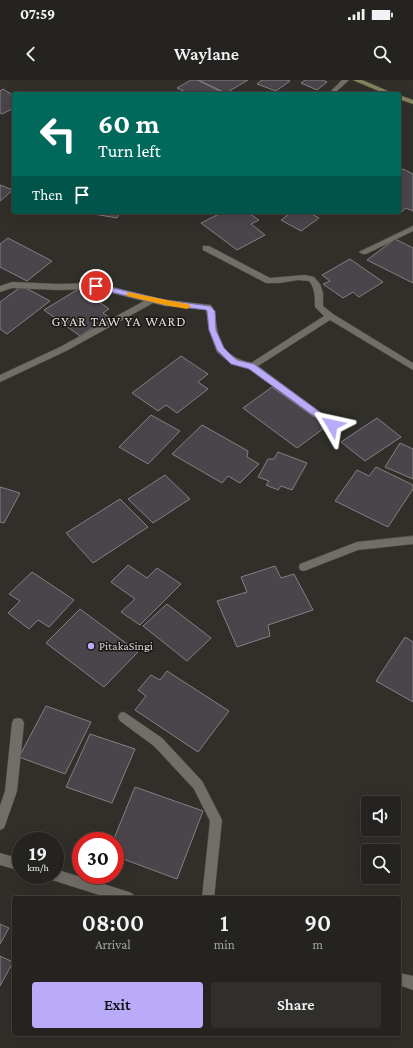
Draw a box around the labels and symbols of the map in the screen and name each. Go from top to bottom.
pin [79,269,113,303]
district label: GYAR TAW YA WARD [51,313,187,329]
position arrow [311,404,353,446]
place label: PitakaSingi [99,639,153,653]
marker: PitakaSingi [86,641,96,651]
speed limit sign: 30 [72,832,124,884]

